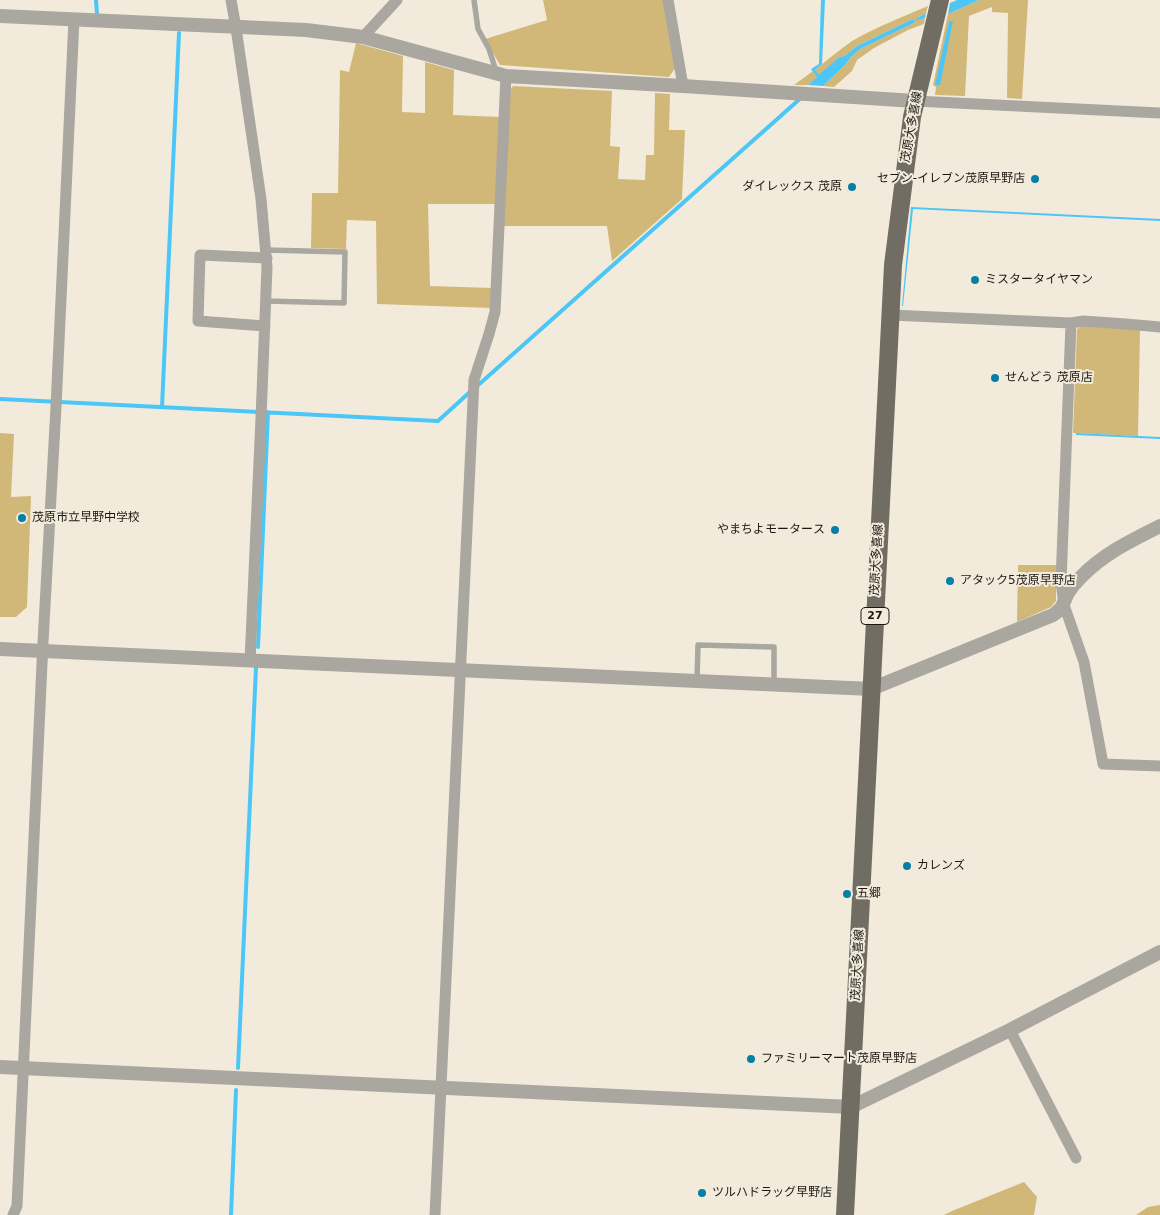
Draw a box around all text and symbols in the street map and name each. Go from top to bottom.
street label: 茂原大多喜線 [899,90,925,164]
place label: セブン-イレブン茂原早野店 [877,172,1025,186]
marker: セブン-イレブン茂原早野店 [1029,173,1041,185]
place label: ダイレックス 茂原 [742,180,842,194]
marker: ダイレックス 茂原 [846,181,858,193]
place label: ミスタータイヤマン [985,273,1093,287]
marker: ミスタータイヤマン [969,274,981,286]
place label: せんどう 茂原店 [1005,371,1093,385]
marker: せんどう 茂原店 [989,372,1001,384]
place label: 茂原市立早野中学校 [32,511,140,525]
marker: 茂原市立早野中学校 [16,512,28,524]
place label: やまちよモータース [717,523,825,537]
marker: やまちよモータース [829,524,841,536]
street label: 茂原大多喜線 [868,524,886,596]
place label: アタック5茂原早野店 [960,574,1076,588]
marker: アタック5茂原早野店 [944,575,956,587]
road number: 27 [861,608,889,624]
place label: カレンズ [917,859,965,873]
marker: カレンズ [901,860,913,872]
place label: 五郷 [857,887,881,901]
marker: 五郷 [841,888,853,900]
street label: 茂原大多喜線 [849,929,867,1001]
place label: ファミリーマート茂原早野店 [761,1052,917,1066]
marker: ファミリーマート茂原早野店 [745,1053,757,1065]
place label: ツルハドラッグ早野店 [712,1186,832,1200]
marker: ツルハドラッグ早野店 [696,1187,708,1199]

